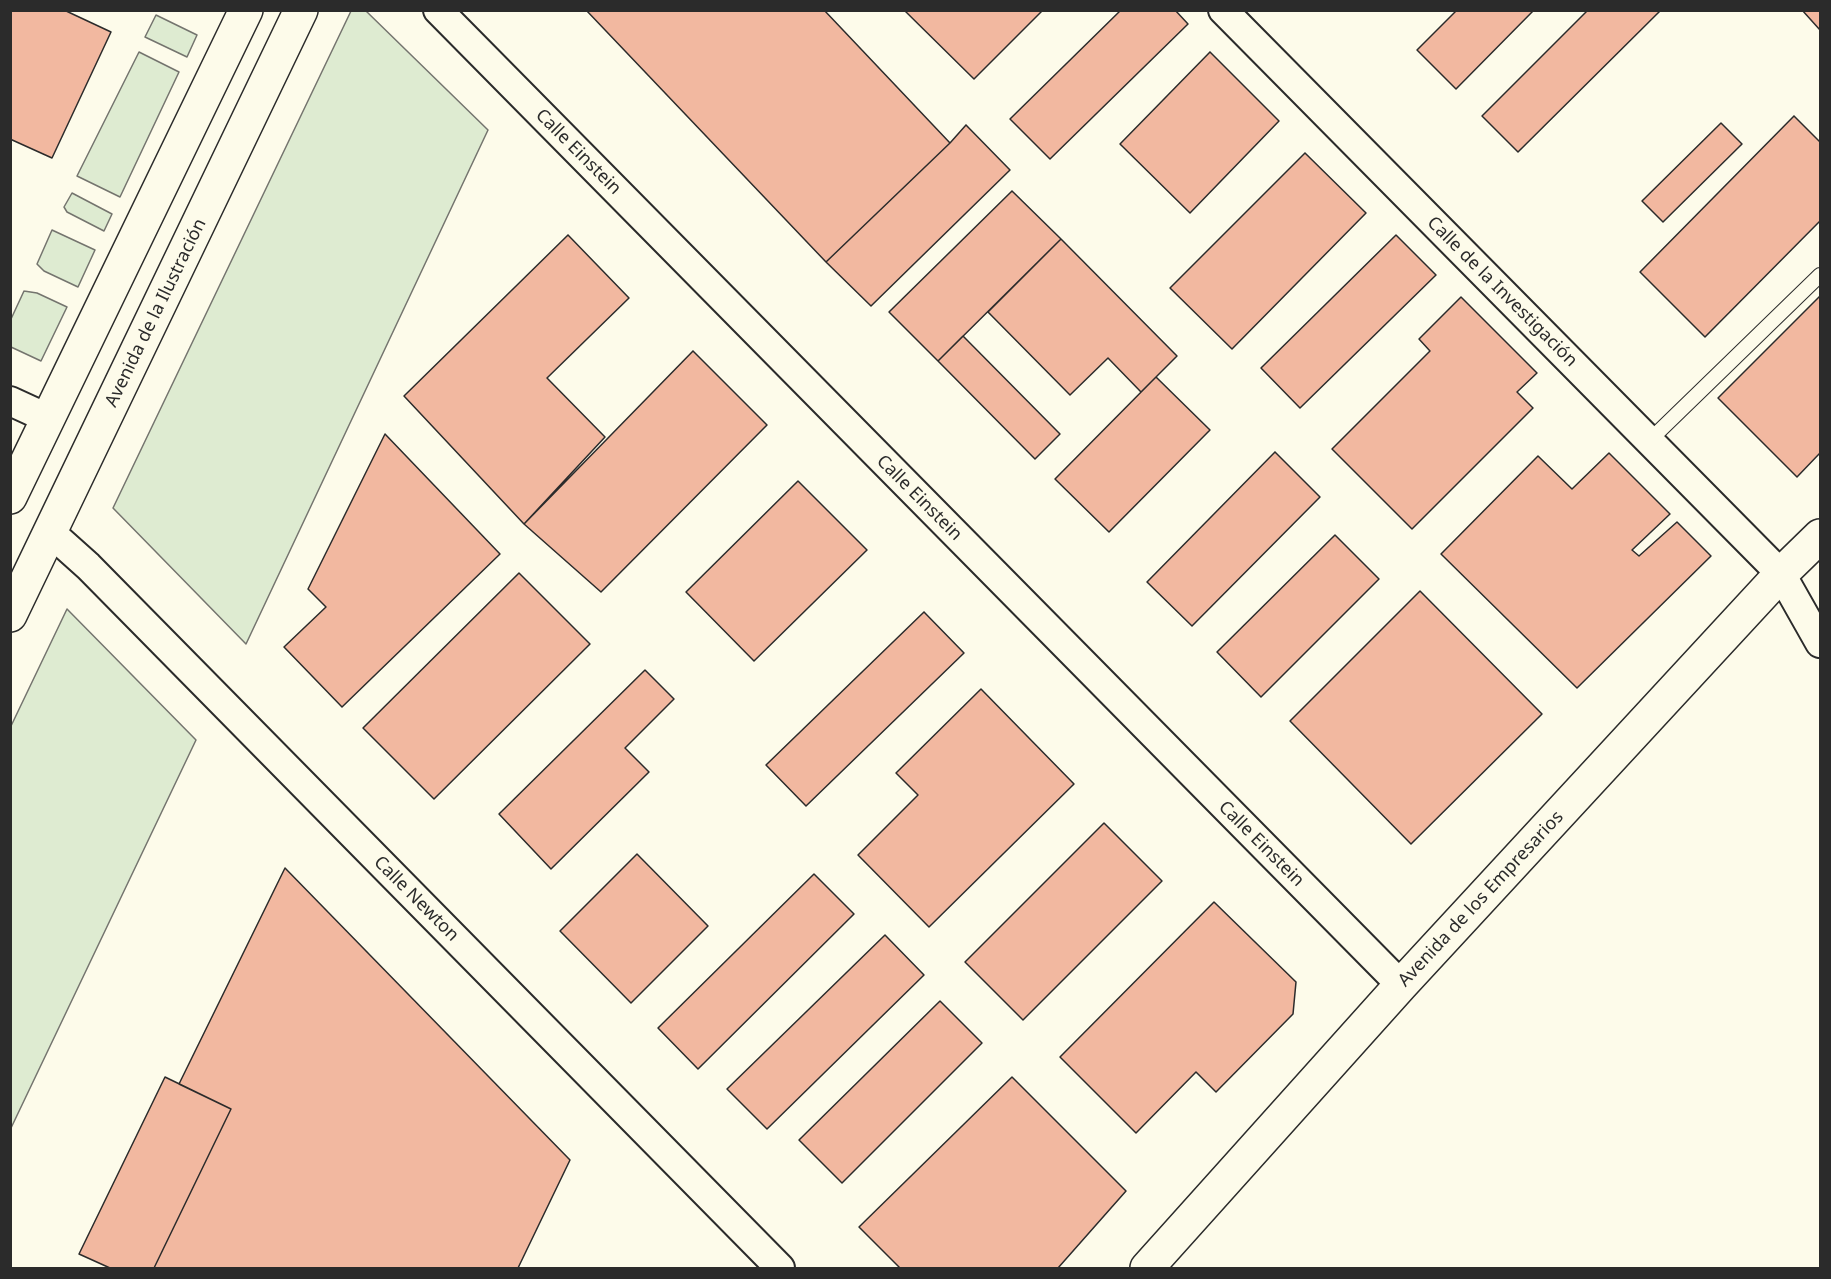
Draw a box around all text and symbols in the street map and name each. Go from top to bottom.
street label: Calle Einstein [531,105,625,199]
street label: Calle de la Investigación [1422,212,1582,372]
street label: Avenida de la Ilustración [101,215,211,411]
street label: Calle Einstein [872,451,966,545]
street label: Calle Einstein [1214,797,1308,891]
street label: Avenida de los Empresarios [1394,807,1568,991]
street label: Calle Newton [369,852,463,946]

